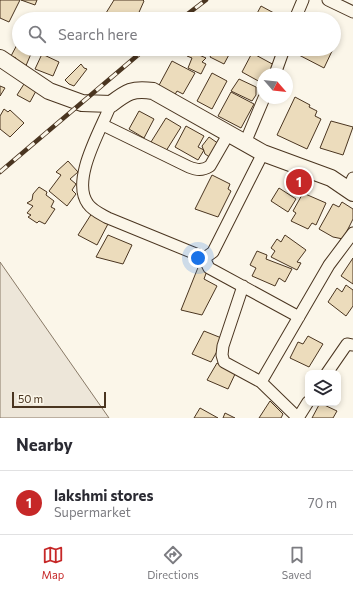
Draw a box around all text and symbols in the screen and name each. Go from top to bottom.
search box [12,12,341,56]
icon: search [26,23,48,45]
text: Search here [58,25,137,43]
north arrow [257,68,293,104]
pin: 1 [286,167,312,197]
your location [188,248,208,268]
map controls [305,370,341,406]
button: layers [305,370,341,406]
scale bar [12,390,106,409]
text: 50 m [18,392,43,405]
text: Nearby [16,434,73,455]
text: lakshmi stores [54,486,153,504]
text: 1 [26,495,32,511]
text: 70 m [308,495,337,511]
text: Supermarket [54,504,131,520]
tab: Map [42,544,64,581]
tab: Directions [147,544,199,581]
tab: Saved [282,544,311,581]

